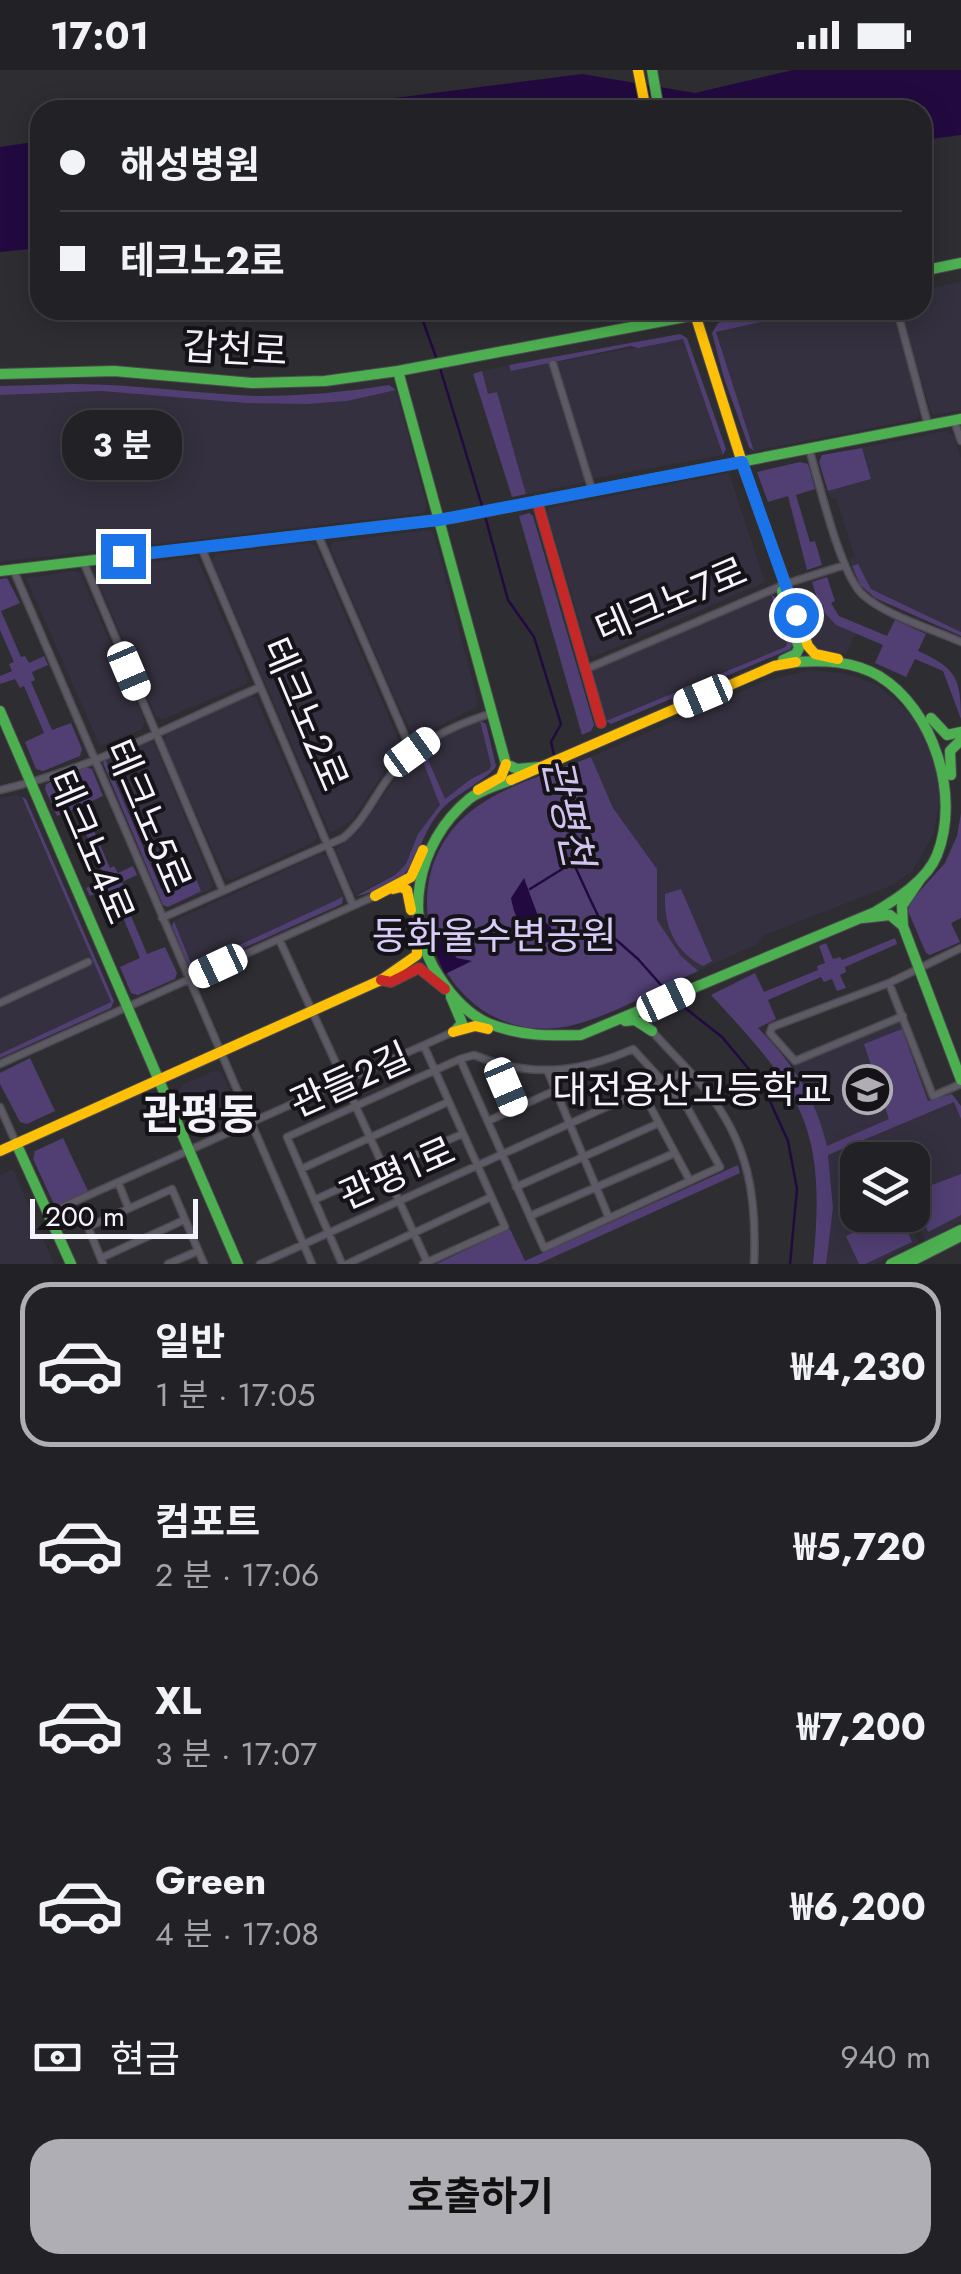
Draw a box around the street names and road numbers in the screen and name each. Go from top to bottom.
street label: 갑천로 [181,318,289,379]
street label: 테크노7로 [587,543,755,656]
street label: 테크노2로 [249,629,362,799]
street label: 테크노5로 [92,731,205,901]
street label: 테크노4로 [34,761,148,932]
street label: 관들2길 [281,1029,419,1130]
street label: 관평1로 [330,1123,464,1222]

